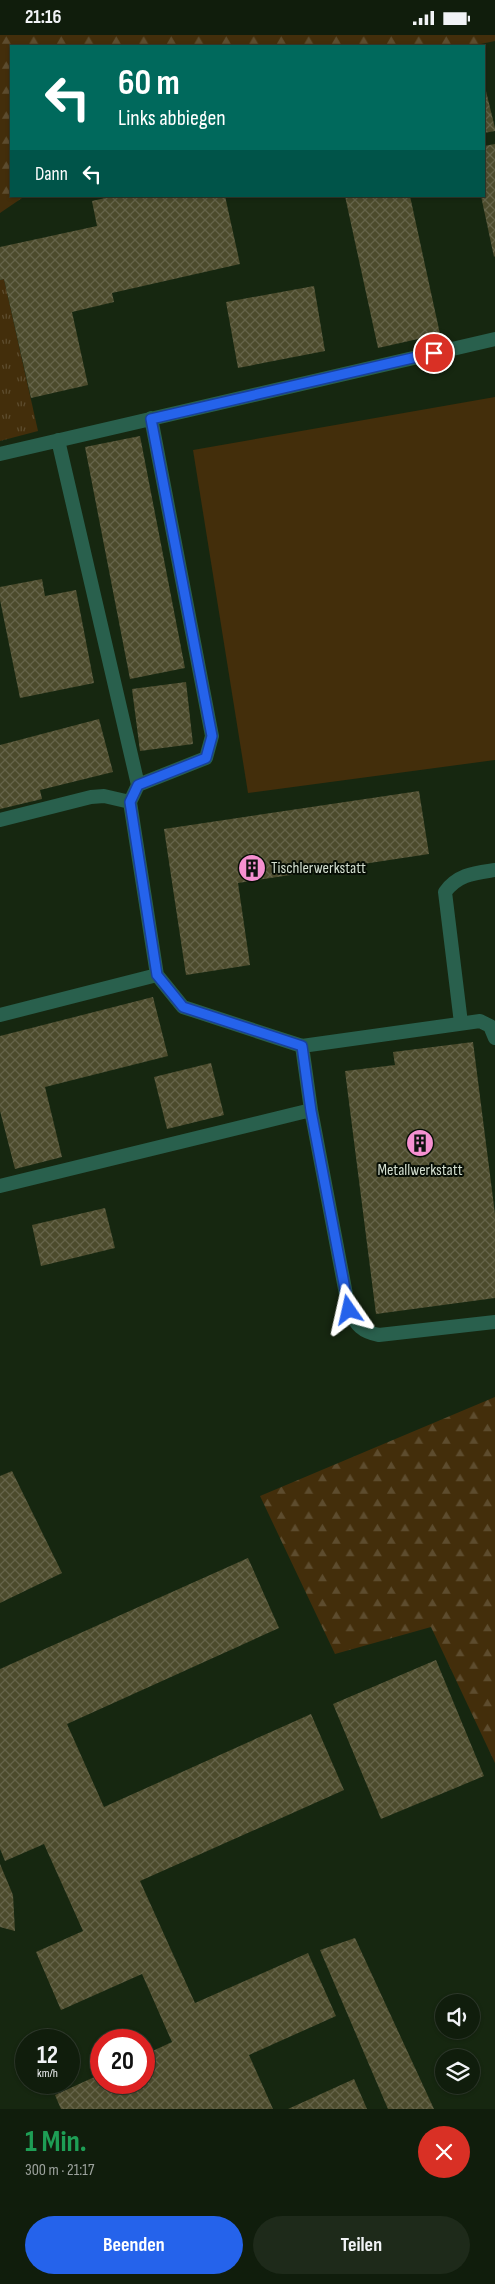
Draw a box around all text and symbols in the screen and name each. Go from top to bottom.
text: 21:16 [25,6,61,29]
text: 60 m [118,62,180,105]
icon: left [35,65,100,130]
text: Links abbiegen [118,105,226,132]
icon: left [78,160,106,188]
text: Dann [35,163,68,186]
pin [413,332,455,374]
icon: arrive [420,339,448,367]
building icon: Tischlerwerkstatt [237,853,267,883]
place label: Tischlerwerkstatt [271,859,366,878]
building icon: Metallwerkstatt [405,1128,435,1158]
place label: Metallwerkstatt [377,1161,463,1180]
position arrow [322,1283,374,1335]
map controls [435,1994,480,2094]
button: sound [435,1994,480,2039]
speed limit sign: 20 [90,2029,155,2094]
text: 12 [37,2040,58,2071]
button: layers [435,2049,480,2094]
text: km/h [37,2066,58,2081]
text: 1 Min. [25,2124,87,2160]
button: close [418,2126,470,2178]
text: 300 m · 21:17 [25,2161,94,2180]
button: Beenden [25,2216,243,2274]
button: Teilen [253,2216,470,2274]

